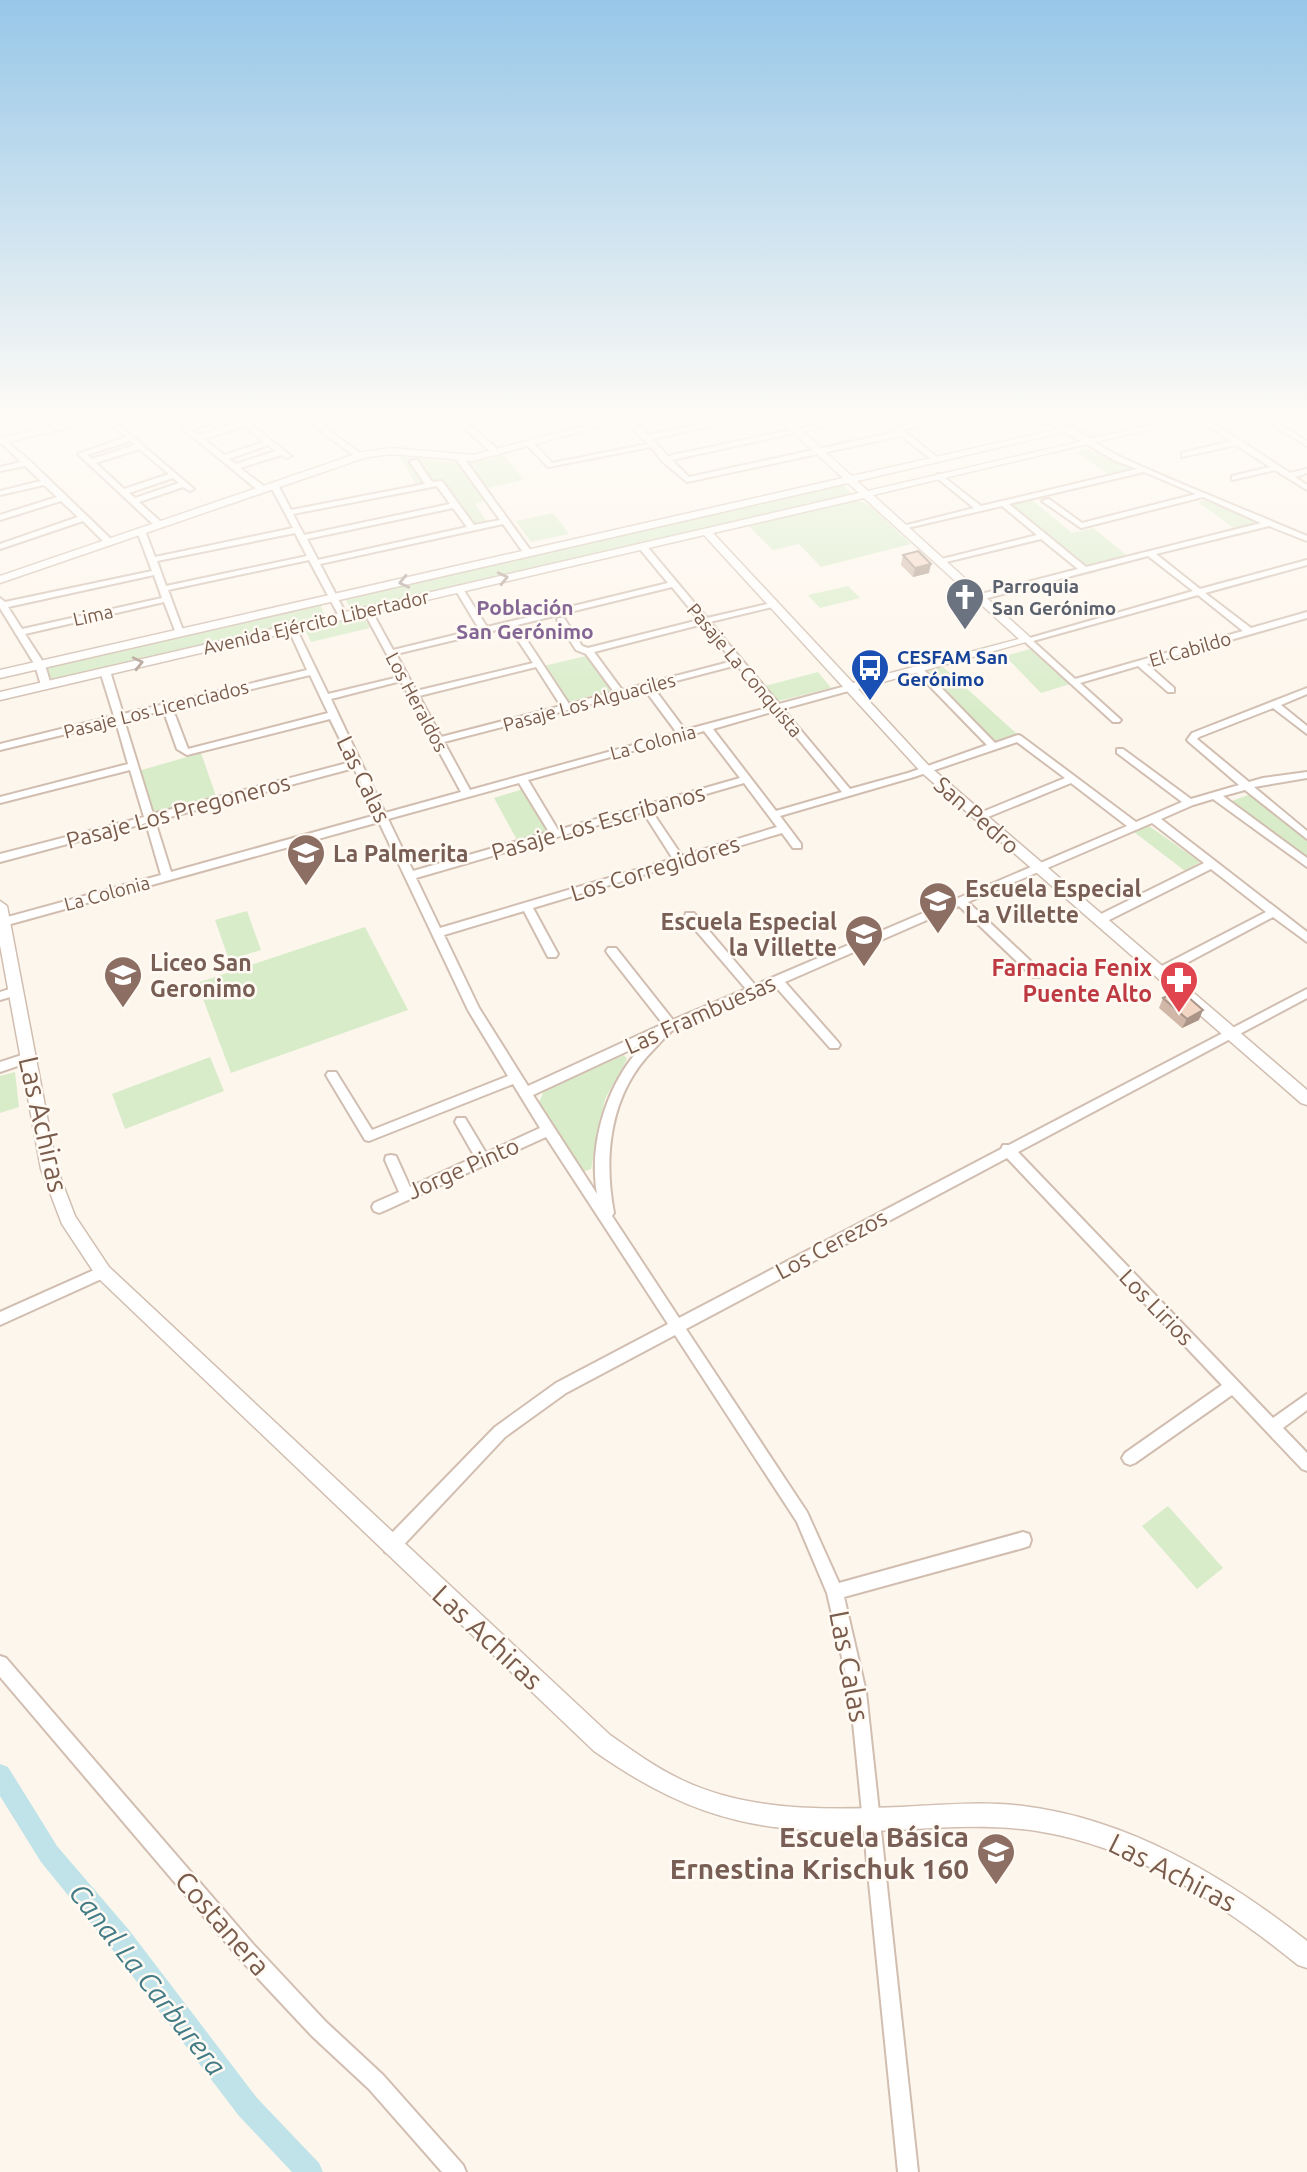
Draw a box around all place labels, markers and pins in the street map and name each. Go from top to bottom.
place label: Parroquia San Gerónimo [992,575,1116,619]
church icon: Parroquia San Gerónimo [944,576,986,631]
place label: CESFAM San Gerónimo [897,646,1008,690]
bus stop icon: CESFAM San Gerónimo [849,647,891,702]
school or university icon: La Palmerita [285,832,327,887]
place label: La Palmerita [333,841,468,866]
place label: Escuela Especial La Villette [965,876,1141,927]
school or university icon: Escuela Especial La Villette [917,880,959,935]
place label: Escuela Especial la Villette [661,909,837,960]
school or university icon: Escuela Especial la Villette [843,913,885,968]
place label: Liceo San Geronimo [150,950,256,1001]
school or university icon: Liceo San Geronimo [102,954,144,1009]
place label: Farmacia Fenix Puente Alto [992,955,1153,1006]
pharmacy icon: Farmacia Fenix Puente Alto [1158,959,1200,1014]
place label: Escuela Básica Ernestina Krischuk 160 [670,1821,969,1884]
school or university icon: Escuela Básica Ernestina Krischuk 160 [975,1831,1017,1886]

